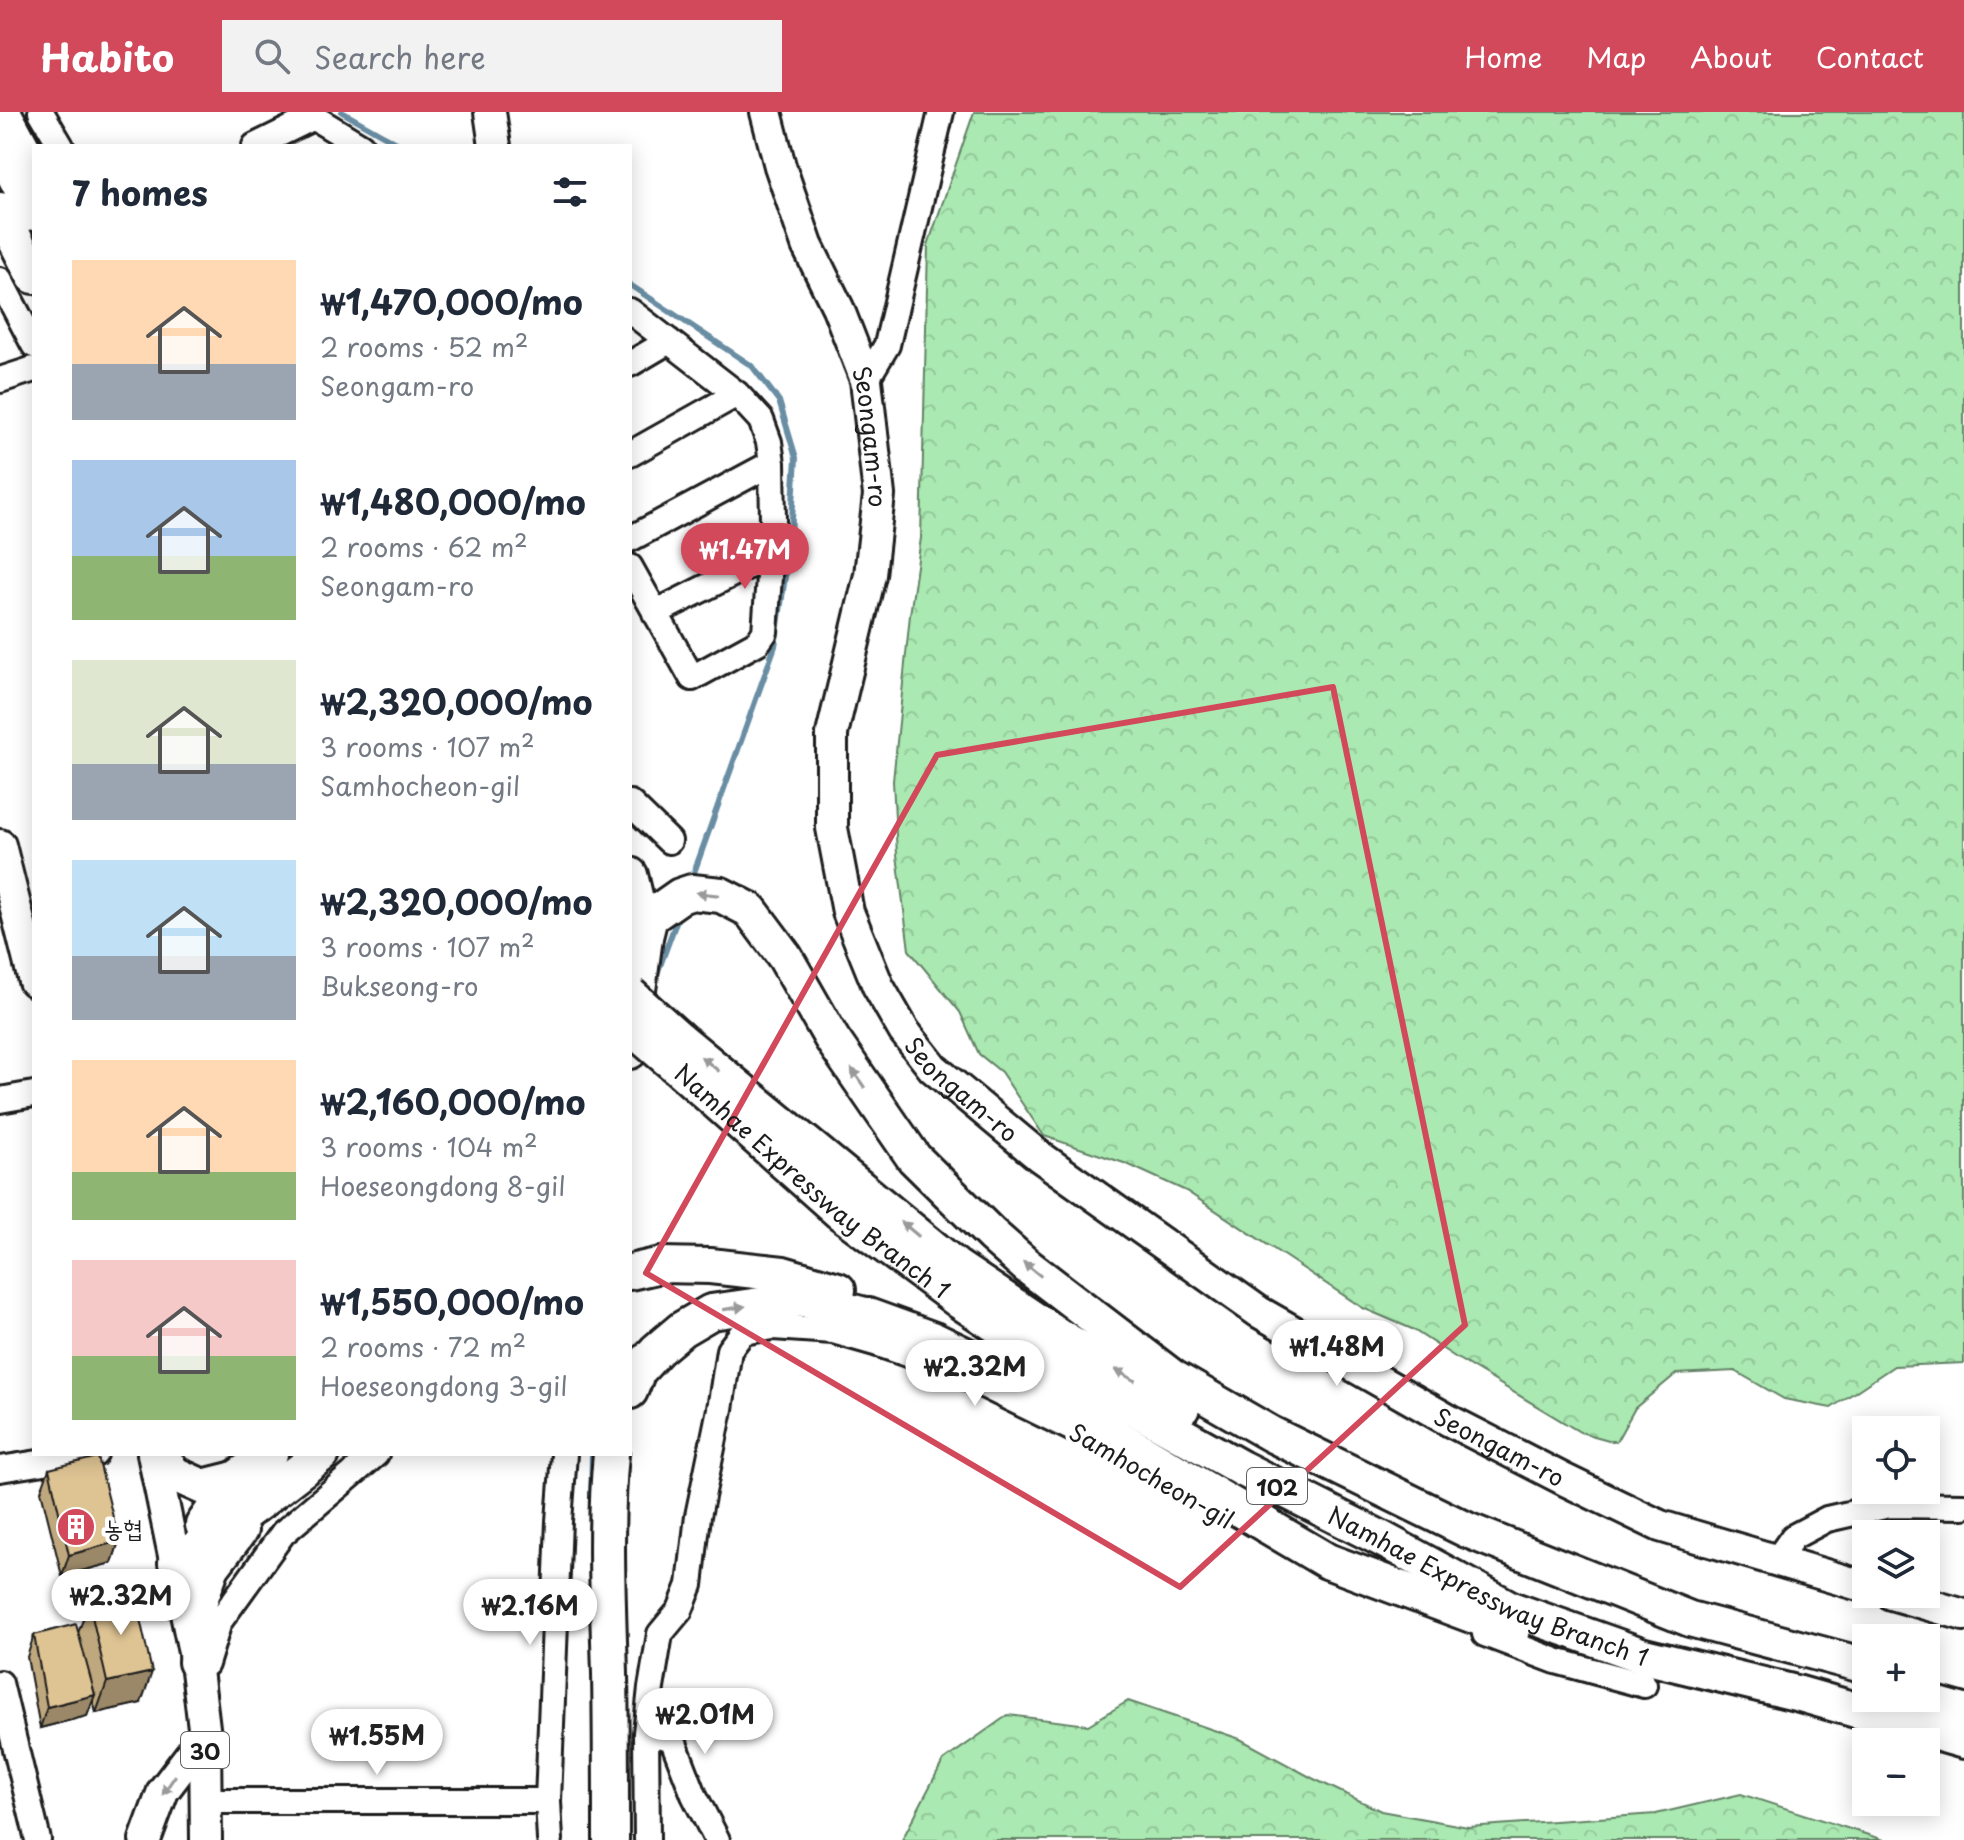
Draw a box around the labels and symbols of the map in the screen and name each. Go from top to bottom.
street label: Seongam-ro [844,360,897,510]
pin: ₩1.47M [680,523,810,591]
one-way arrow [695,887,720,900]
street label: Seongam-ro [897,1029,1026,1150]
street label: Namhae Expressway Branch 1 [667,1055,958,1306]
one-way arrow [700,1056,720,1073]
one-way arrow [851,1068,866,1089]
one-way arrow [900,1221,920,1238]
one-way arrow [1022,1262,1042,1278]
one-way arrow [722,1301,747,1314]
pin: ₩1.48M [1272,1320,1402,1388]
pin: ₩2.32M [910,1340,1040,1408]
one-way arrow [1114,1368,1136,1382]
street label: Seongam-ro [1428,1398,1571,1495]
street label: Samhocheon-gil [1063,1413,1241,1537]
road number: 102 [1247,1468,1307,1504]
street label: Namhae Expressway Branch 1 [1322,1497,1654,1674]
building icon: 농협 [55,1506,97,1548]
place label: 농협 [104,1509,143,1545]
pin: ₩2.32M [56,1569,186,1637]
pin: ₩2.16M [465,1579,595,1647]
pin: ₩2.01M [640,1688,770,1756]
pin: ₩1.55M [312,1709,442,1777]
road number: 30 [181,1732,229,1768]
one-way arrow [162,1774,177,1795]

